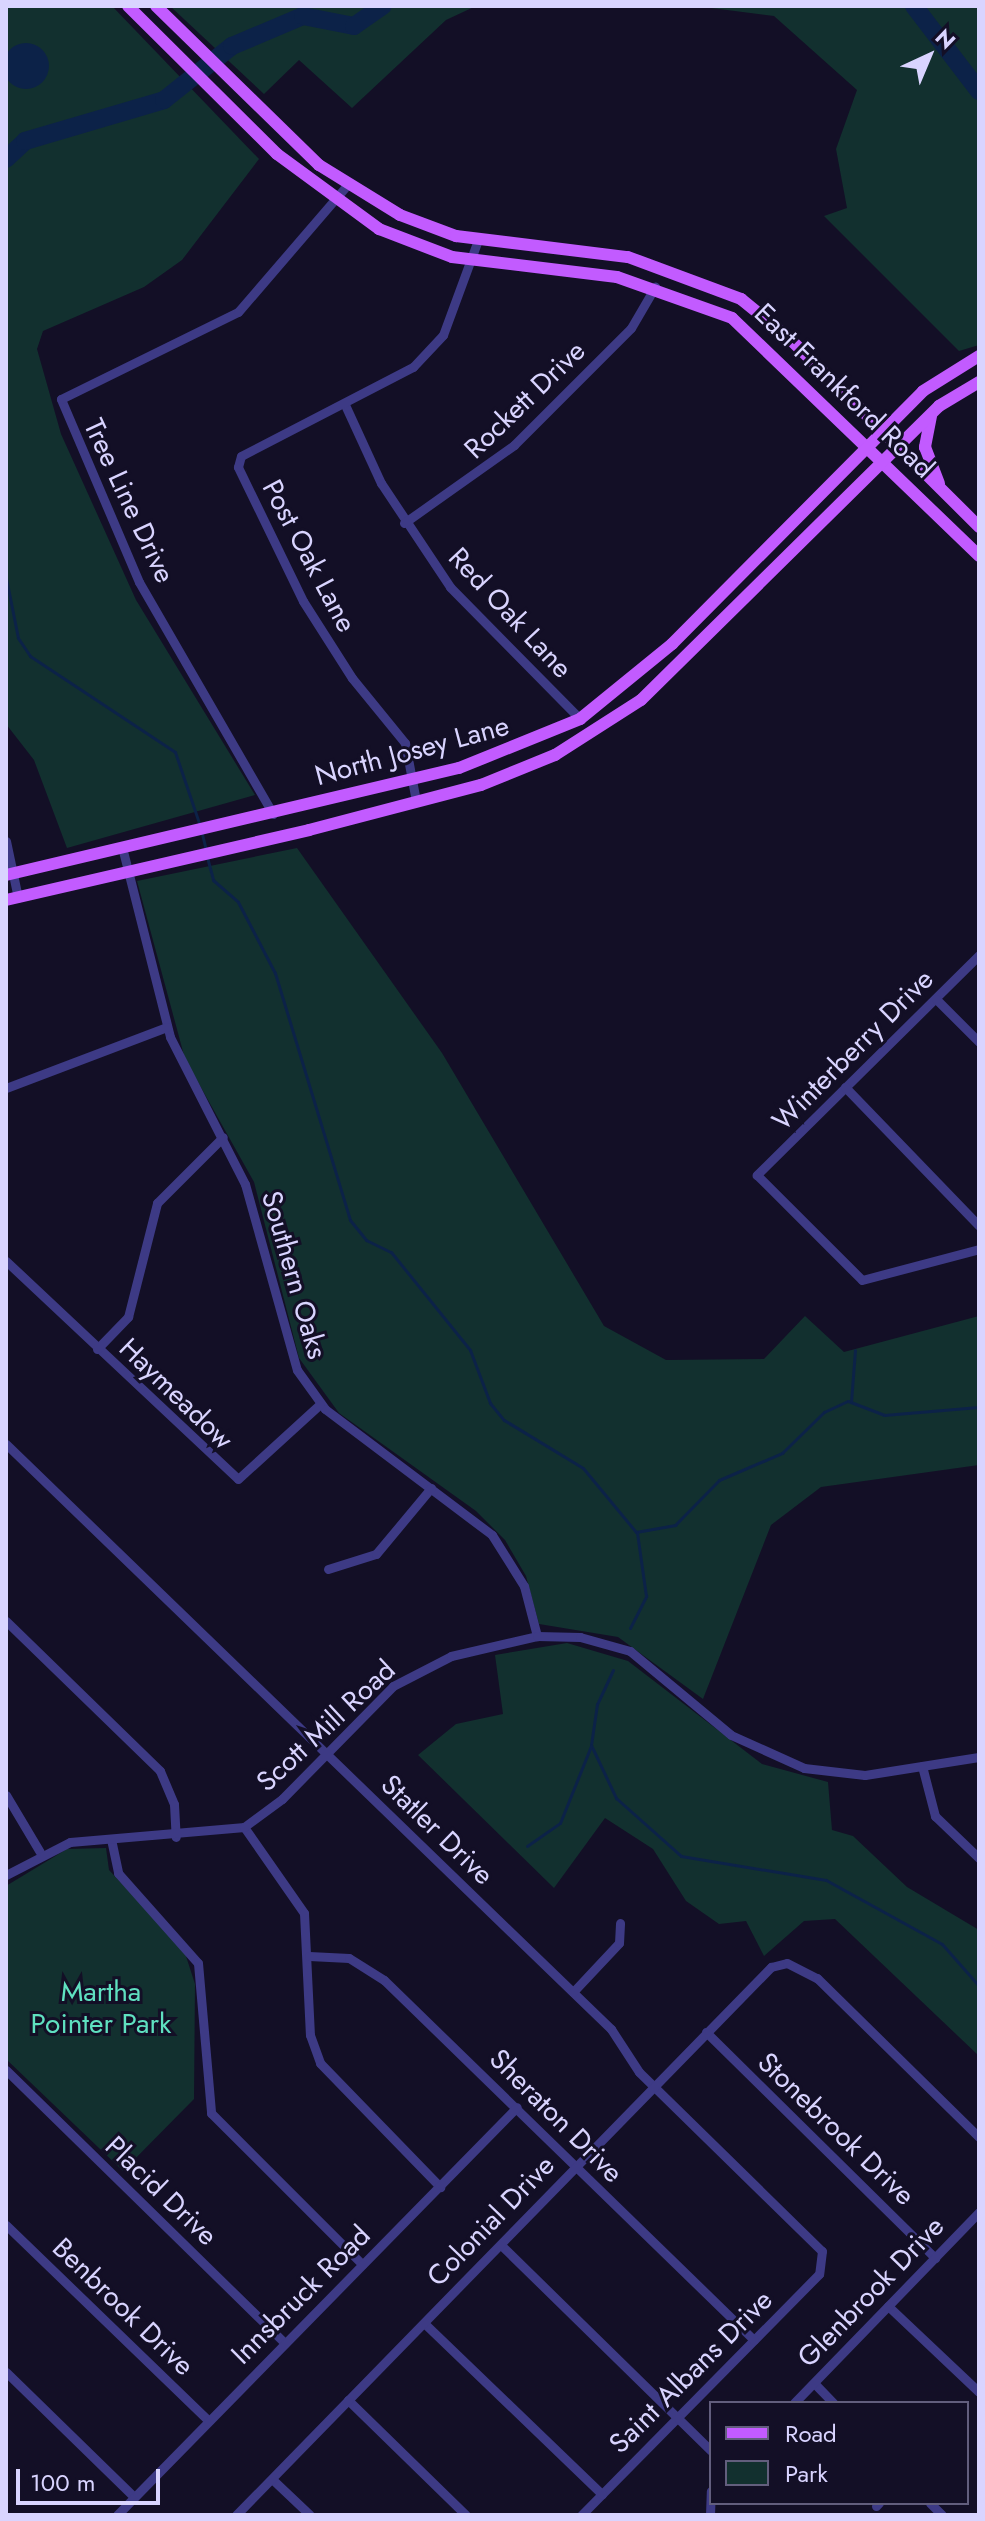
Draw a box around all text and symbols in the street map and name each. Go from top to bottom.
north arrow [889,16,969,96]
text: N [928,21,963,56]
street label: East Frankford Road [747,297,941,485]
street label: Rockett Drive [458,334,592,466]
street label: Tree Line Drive [76,414,182,588]
street label: Post Oak Lane [255,474,363,638]
street label: Red Oak Lane [441,541,579,685]
street label: North Josey Lane [311,709,513,793]
street label: Winterberry Drive [766,963,940,1137]
street label: Southern Oaks [254,1187,334,1363]
street label: Haymeadow [112,1331,240,1457]
street label: Scott Mill Road [250,1653,402,1799]
street label: Statler Drive [374,1768,500,1892]
park label: Martha Pointer Park [31,1975,171,2041]
street label: Sheraton Drive [482,2042,630,2190]
street label: Stonebrook Drive [751,2046,921,2212]
street label: Placid Drive [98,2129,224,2253]
street label: Colonial Drive [420,2149,562,2293]
street label: Glenbrook Drive [791,2210,951,2374]
street label: Innsbruck Road [225,2219,377,2371]
street label: Benbrook Drive [45,2231,201,2383]
street label: Saint Albans Drive [602,2283,780,2461]
legend [709,2401,969,2505]
text: Road [785,2416,837,2451]
scale bar [20,2453,164,2503]
text: Park [785,2456,828,2491]
text: 100 m [30,2465,96,2500]

